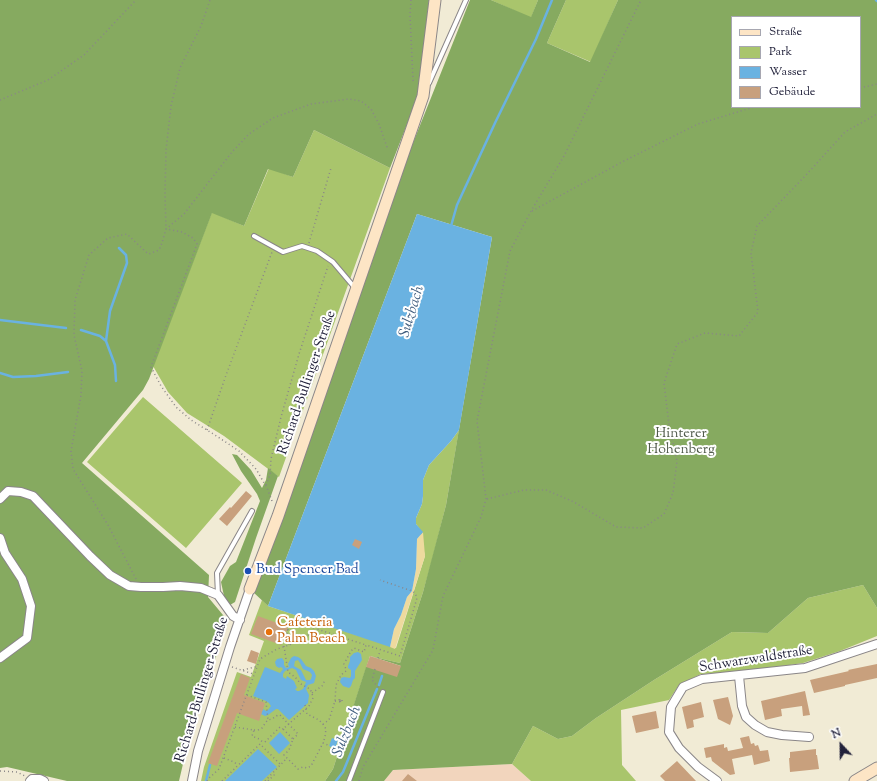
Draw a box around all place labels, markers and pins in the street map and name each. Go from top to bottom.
place label: Bud Spencer Bad [256,563,359,579]
marker: Bud Spencer Bad [243,566,253,576]
place label: Cafeteria Palm Beach [277,616,346,648]
marker: Cafeteria Palm Beach [264,627,274,637]

